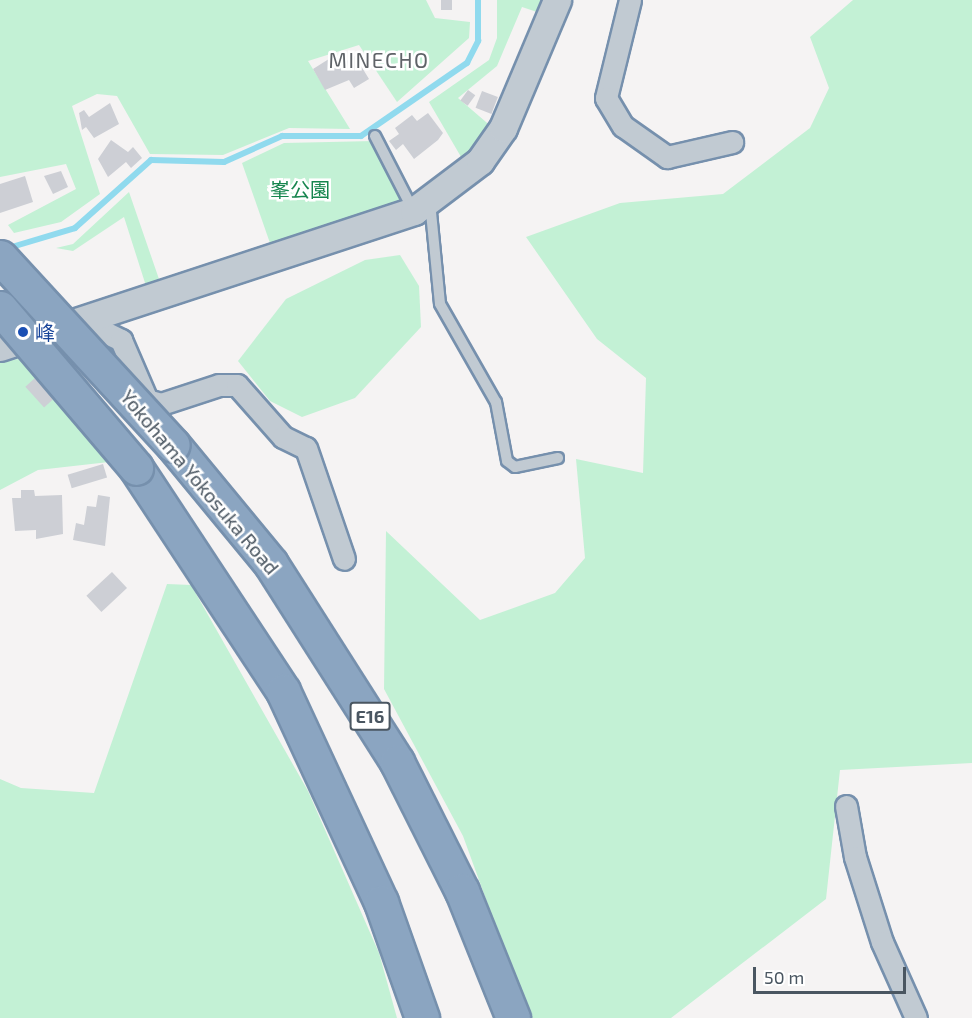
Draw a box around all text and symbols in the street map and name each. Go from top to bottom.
district label: MINECHO [329,47,429,73]
park label: 峯公園 [270,177,330,201]
place label: 峰 [35,320,55,344]
marker: 峰 [16,325,30,339]
street label: Yokohama Yokosuka Road [116,385,284,579]
road number: E16 [349,701,391,731]
scale bar [756,955,909,993]
text: 50 m [764,966,804,988]

